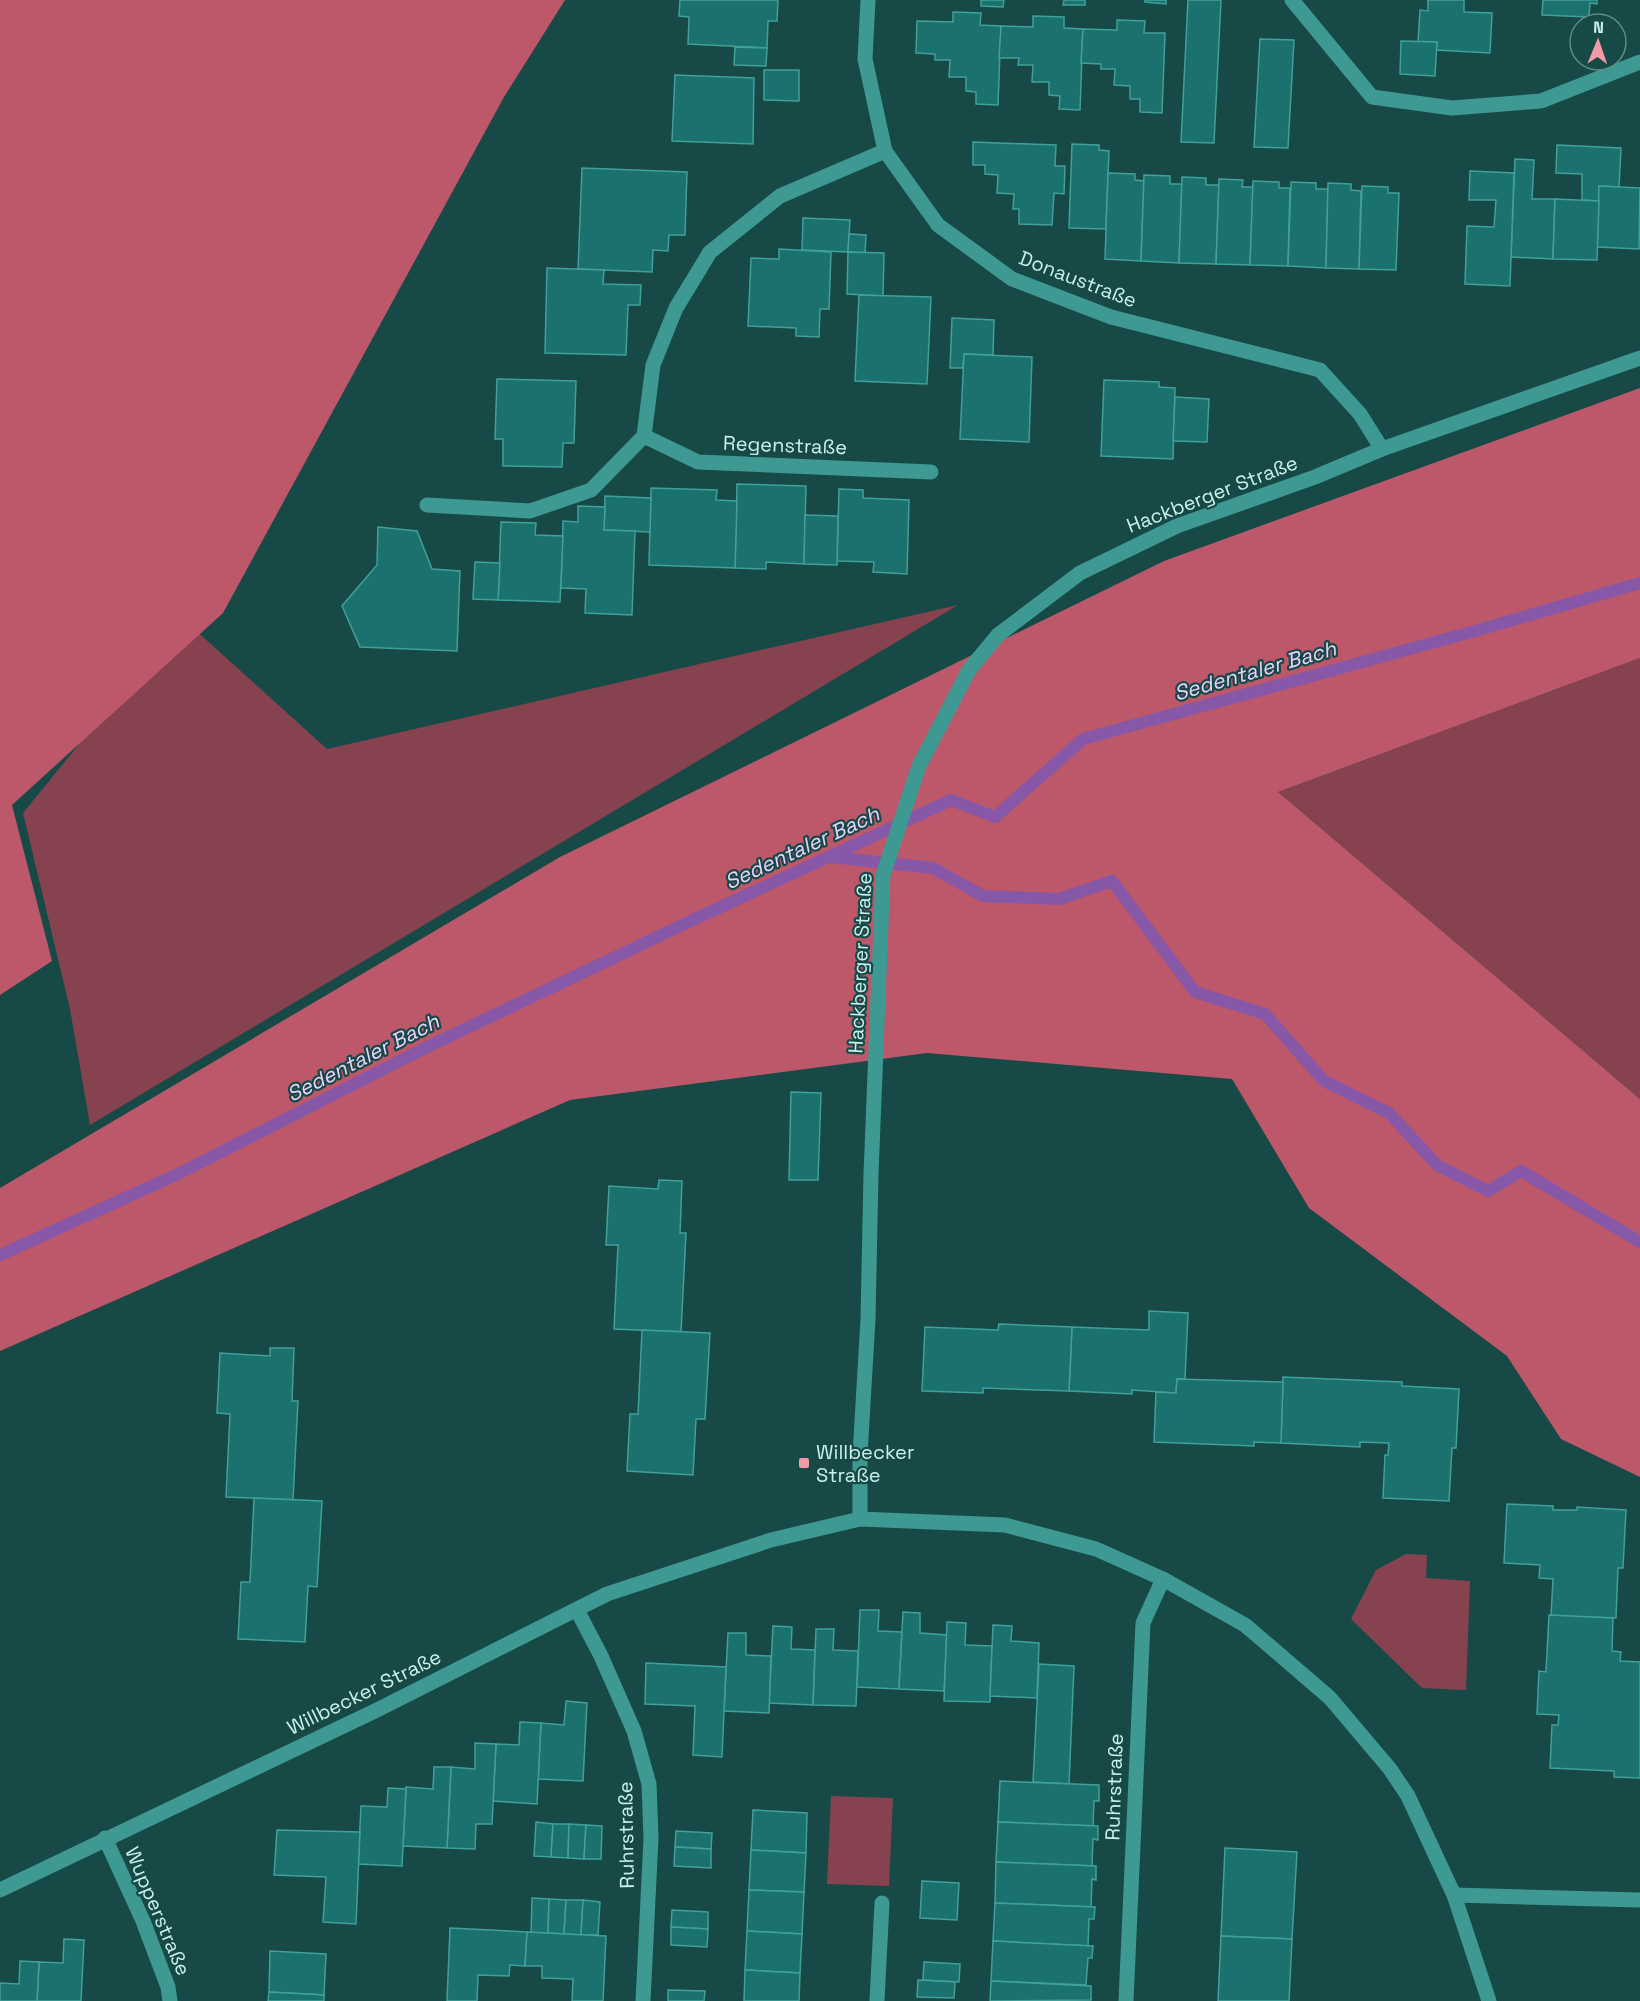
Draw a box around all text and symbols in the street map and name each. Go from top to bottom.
north arrow [1568,12,1628,72]
text: N [1593,17,1604,38]
street label: Donaustraße [1015,245,1141,313]
street label: Regenstraße [723,430,847,460]
street label: Hackberger Straße [1123,449,1301,539]
water label: Sedentaler Bach [1171,634,1340,707]
water label: Sedentaler Bach [720,799,884,895]
street label: Hackberger Straße [842,872,878,1054]
water label: Sedentaler Bach [282,1007,445,1108]
place label: Willbecker Straße [816,1439,915,1488]
marker: Willbecker Straße [797,1456,811,1470]
street label: Willbecker Straße [283,1643,445,1741]
street label: Ruhrstraße [1099,1733,1129,1841]
street label: Ruhrstraße [612,1781,640,1889]
street label: Wupperstraße [119,1843,197,1979]

